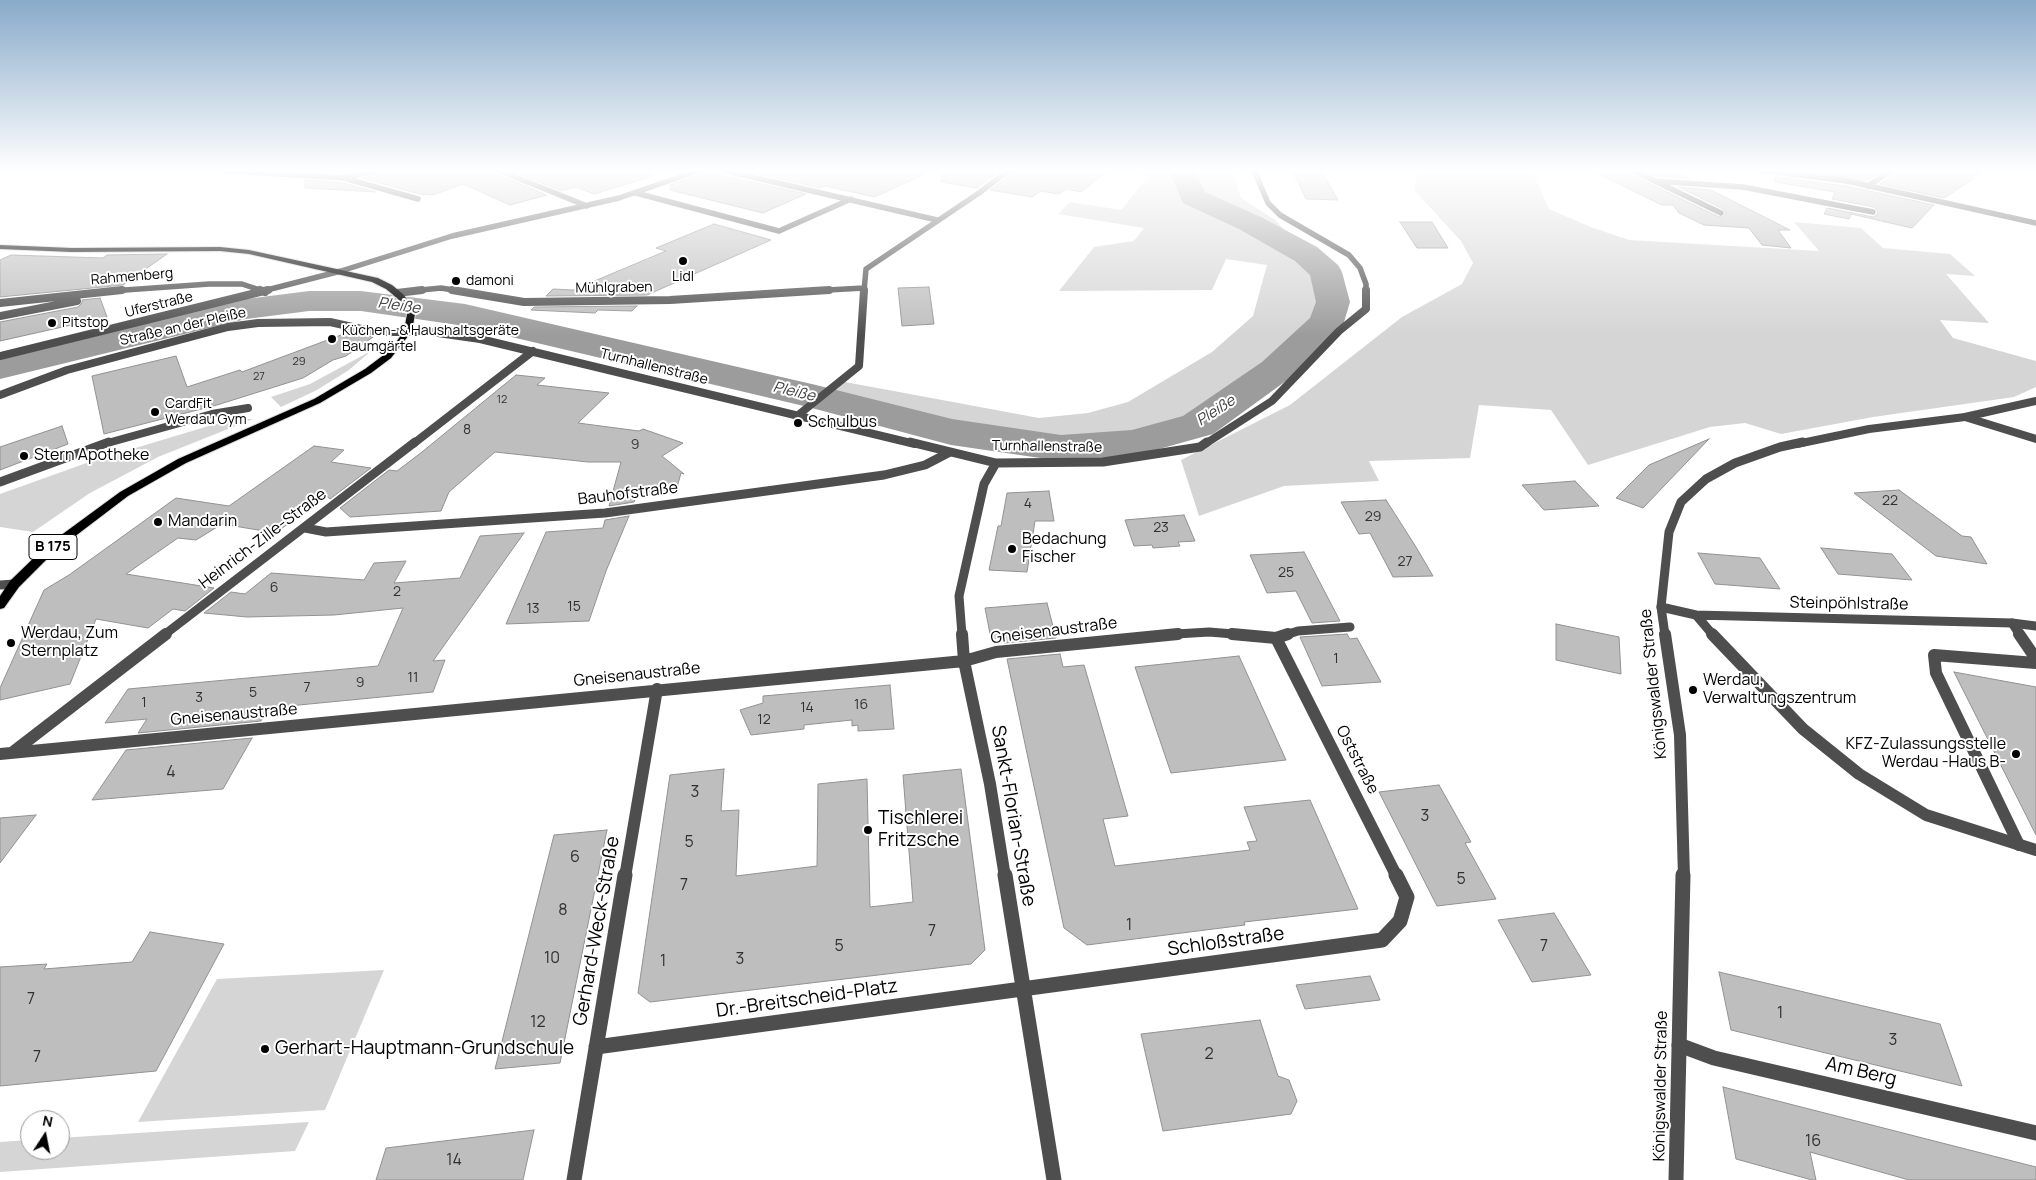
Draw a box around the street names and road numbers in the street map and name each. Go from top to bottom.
street label: Rahmenberg [90,265,174,289]
street label: Mühlgraben [575,279,653,297]
street label: Uferstraße [123,288,195,322]
street label: Straße an der Pleiße [118,304,248,350]
street label: Turnhallenstraße [598,346,710,388]
street label: Turnhallenstraße [992,438,1102,456]
street label: Bauhofstraße [577,478,679,510]
street label: Heinrich-Zille-Straße [195,485,331,593]
road number: B 175 [29,534,77,560]
street label: Steinpöhlstraße [1789,593,1909,615]
street label: Königswalder Straße [1637,608,1671,760]
street label: Gneisenaustraße [990,614,1118,648]
street label: Gneisenaustraße [573,659,701,691]
street label: Gneisenaustraße [170,700,298,730]
street label: Oststraße [1332,722,1382,798]
street label: Sankt-Florian-Straße [986,724,1040,908]
street label: Gerhard-Weck-Straße [569,834,625,1028]
street label: Schloßstraße [1166,923,1286,961]
street label: Dr.-Breitscheid-Platz [715,975,899,1023]
street label: Königswalder Straße [1650,1010,1672,1162]
street label: Am Berg [1823,1053,1899,1091]

